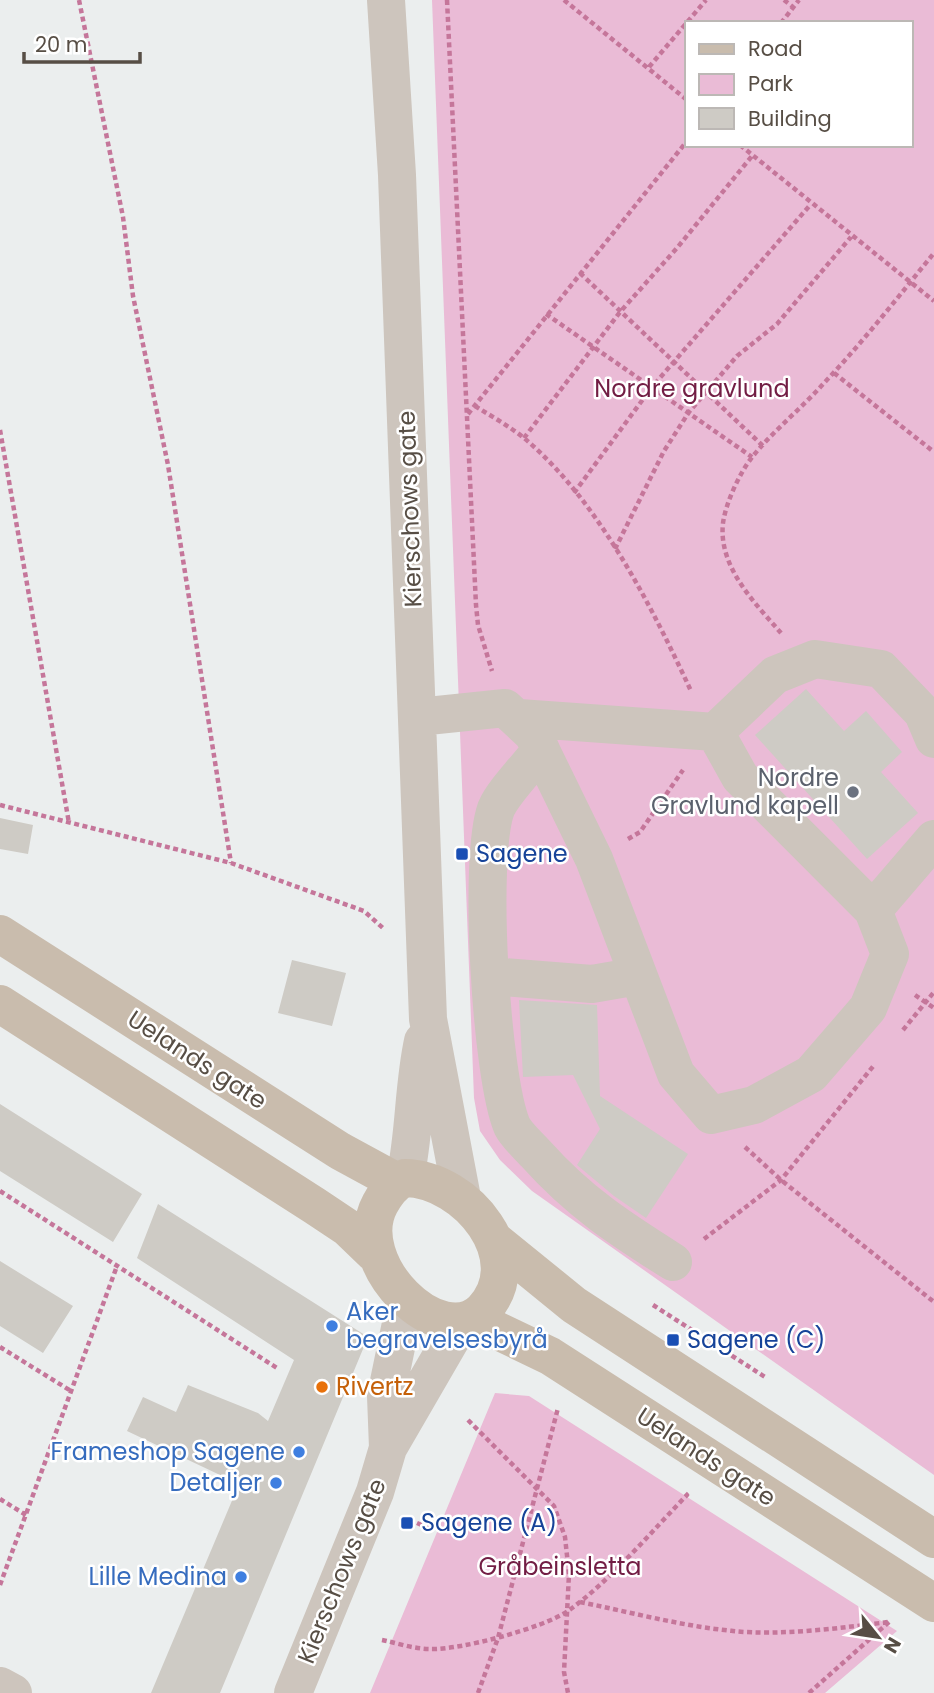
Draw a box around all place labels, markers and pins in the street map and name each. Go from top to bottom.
place label: Nordre Gravlund kapell [651,761,839,822]
marker: Nordre Gravlund kapell [845,784,861,800]
place label: Sagene [476,837,568,870]
marker: Sagene [454,846,470,862]
place label: Aker begravelsesbyrå [346,1295,548,1356]
marker: Aker begravelsesbyrå [324,1318,340,1334]
place label: Sagene (C) [687,1323,825,1356]
marker: Sagene (C) [665,1332,681,1348]
place label: Rivertz [336,1370,413,1403]
marker: Rivertz [314,1379,330,1395]
place label: Frameshop Sagene [51,1435,285,1468]
marker: Frameshop Sagene [291,1444,307,1460]
place label: Detaljer [170,1466,262,1499]
marker: Detaljer [268,1475,284,1491]
place label: Sagene (A) [421,1506,557,1539]
marker: Sagene (A) [399,1515,415,1531]
place label: Lille Medina [88,1560,227,1593]
marker: Lille Medina [233,1569,249,1585]

